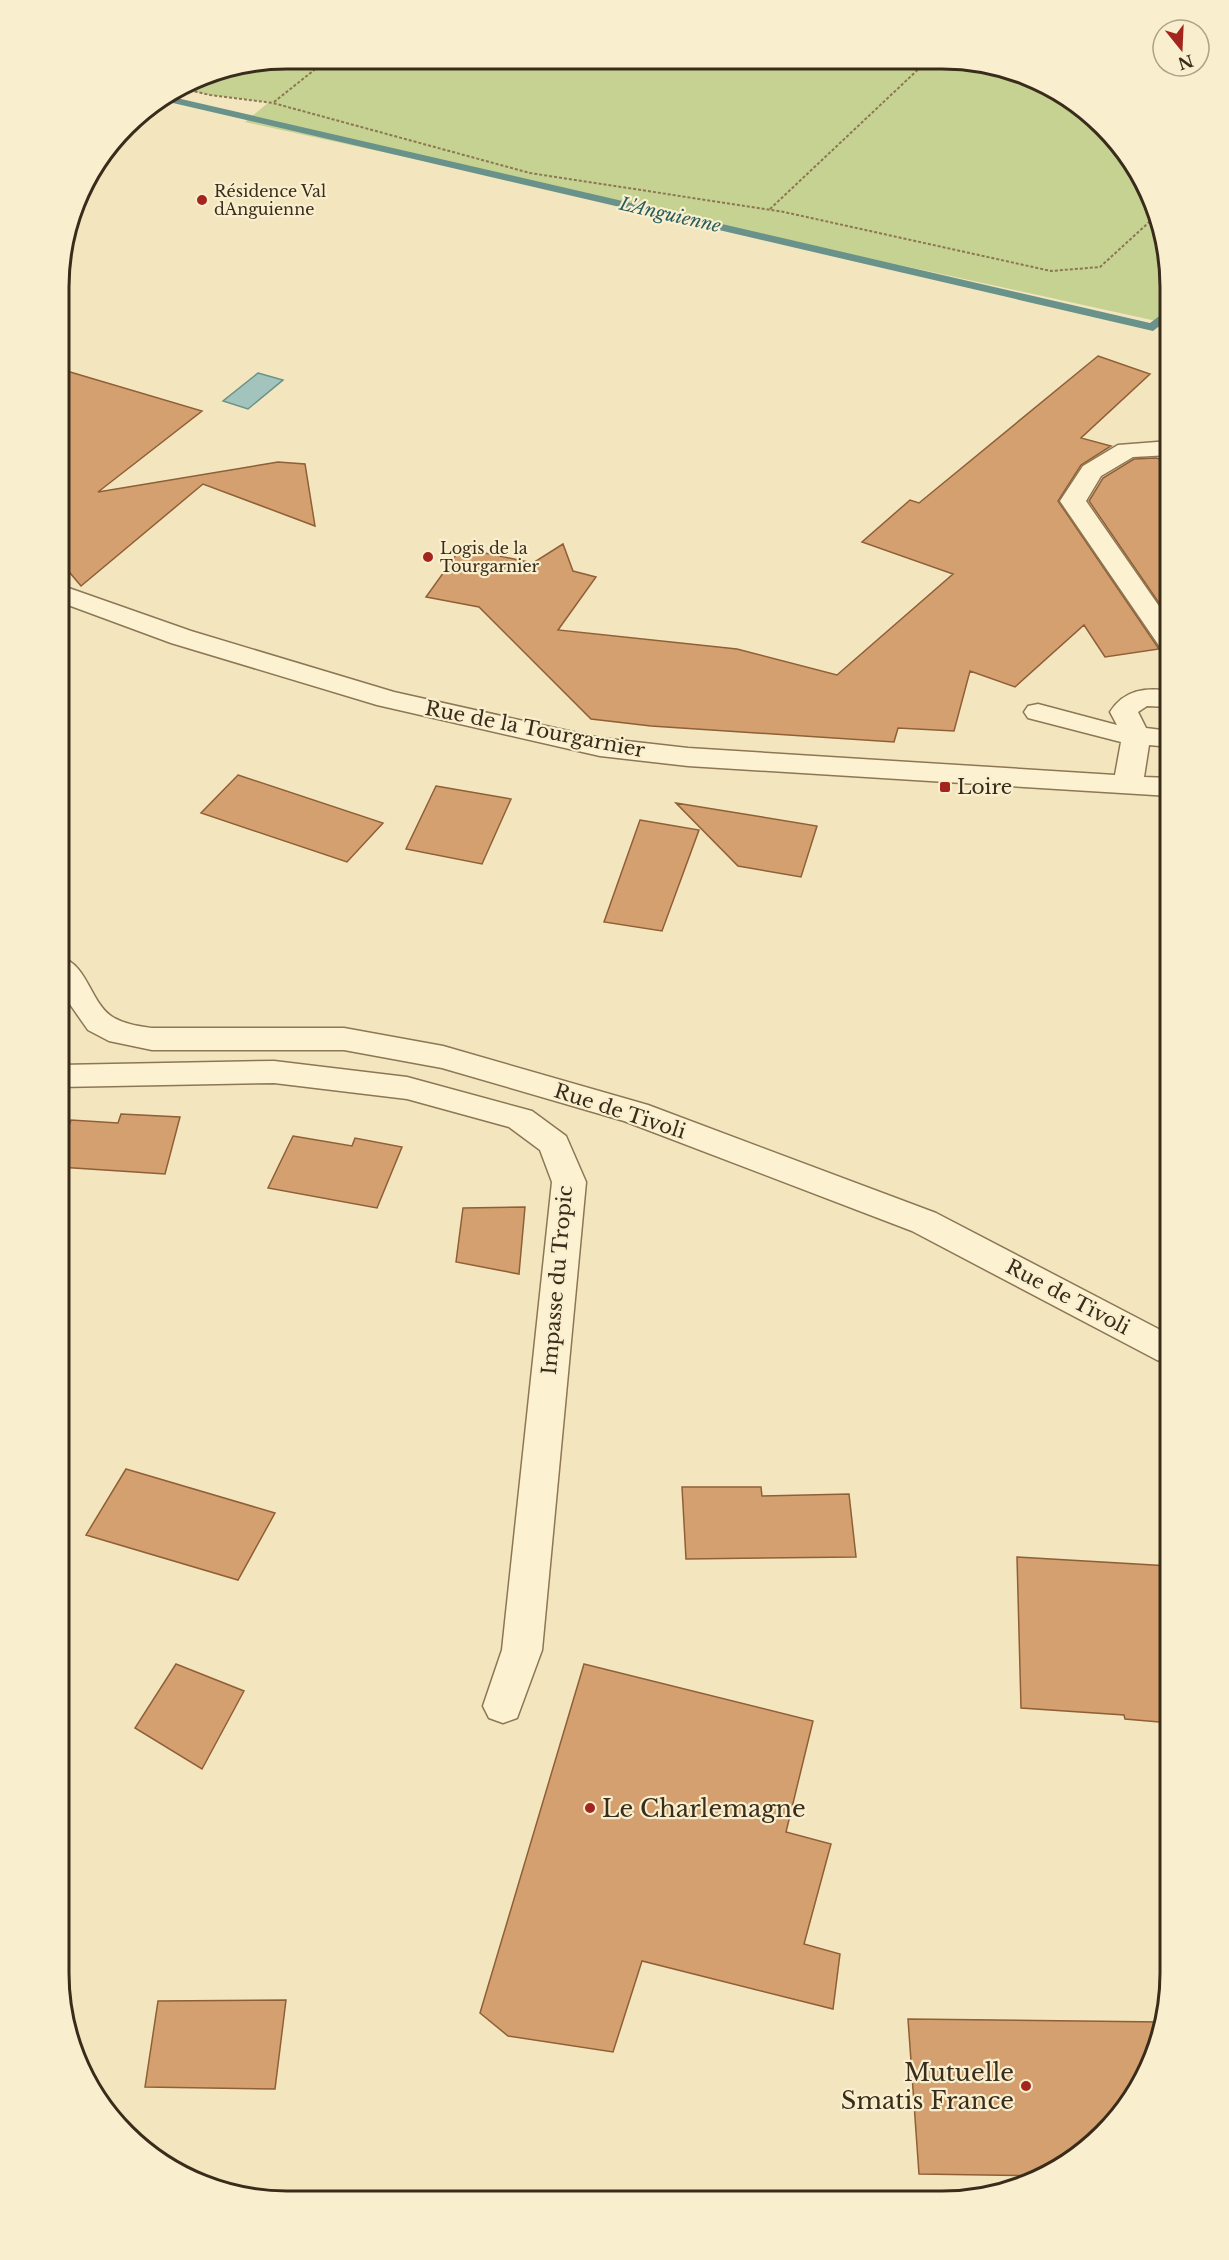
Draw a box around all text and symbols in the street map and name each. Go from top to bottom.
north arrow [1151,18,1211,78]
text: N [1175,50,1196,74]
place label: Résidence Val dAnguienne [214,181,326,219]
water label: L'Anguienne [616,192,723,237]
marker: Résidence Val dAnguienne [195,193,209,207]
place label: Logis de la Tourgarnier [440,538,540,576]
marker: Logis de la Tourgarnier [421,550,435,564]
street label: Rue de la Tourgarnier [423,696,647,762]
place label: Loire [957,775,1012,799]
marker: Loire [938,780,952,794]
street label: Rue de Tivoli [551,1078,689,1144]
street label: Impasse du Tropic [537,1184,577,1376]
street label: Rue de Tivoli [1002,1254,1134,1340]
place label: Le Charlemagne [602,1794,806,1823]
marker: Le Charlemagne [583,1801,597,1815]
place label: Mutuelle Smatis France [841,2058,1014,2115]
marker: Mutuelle Smatis France [1019,2079,1033,2093]

